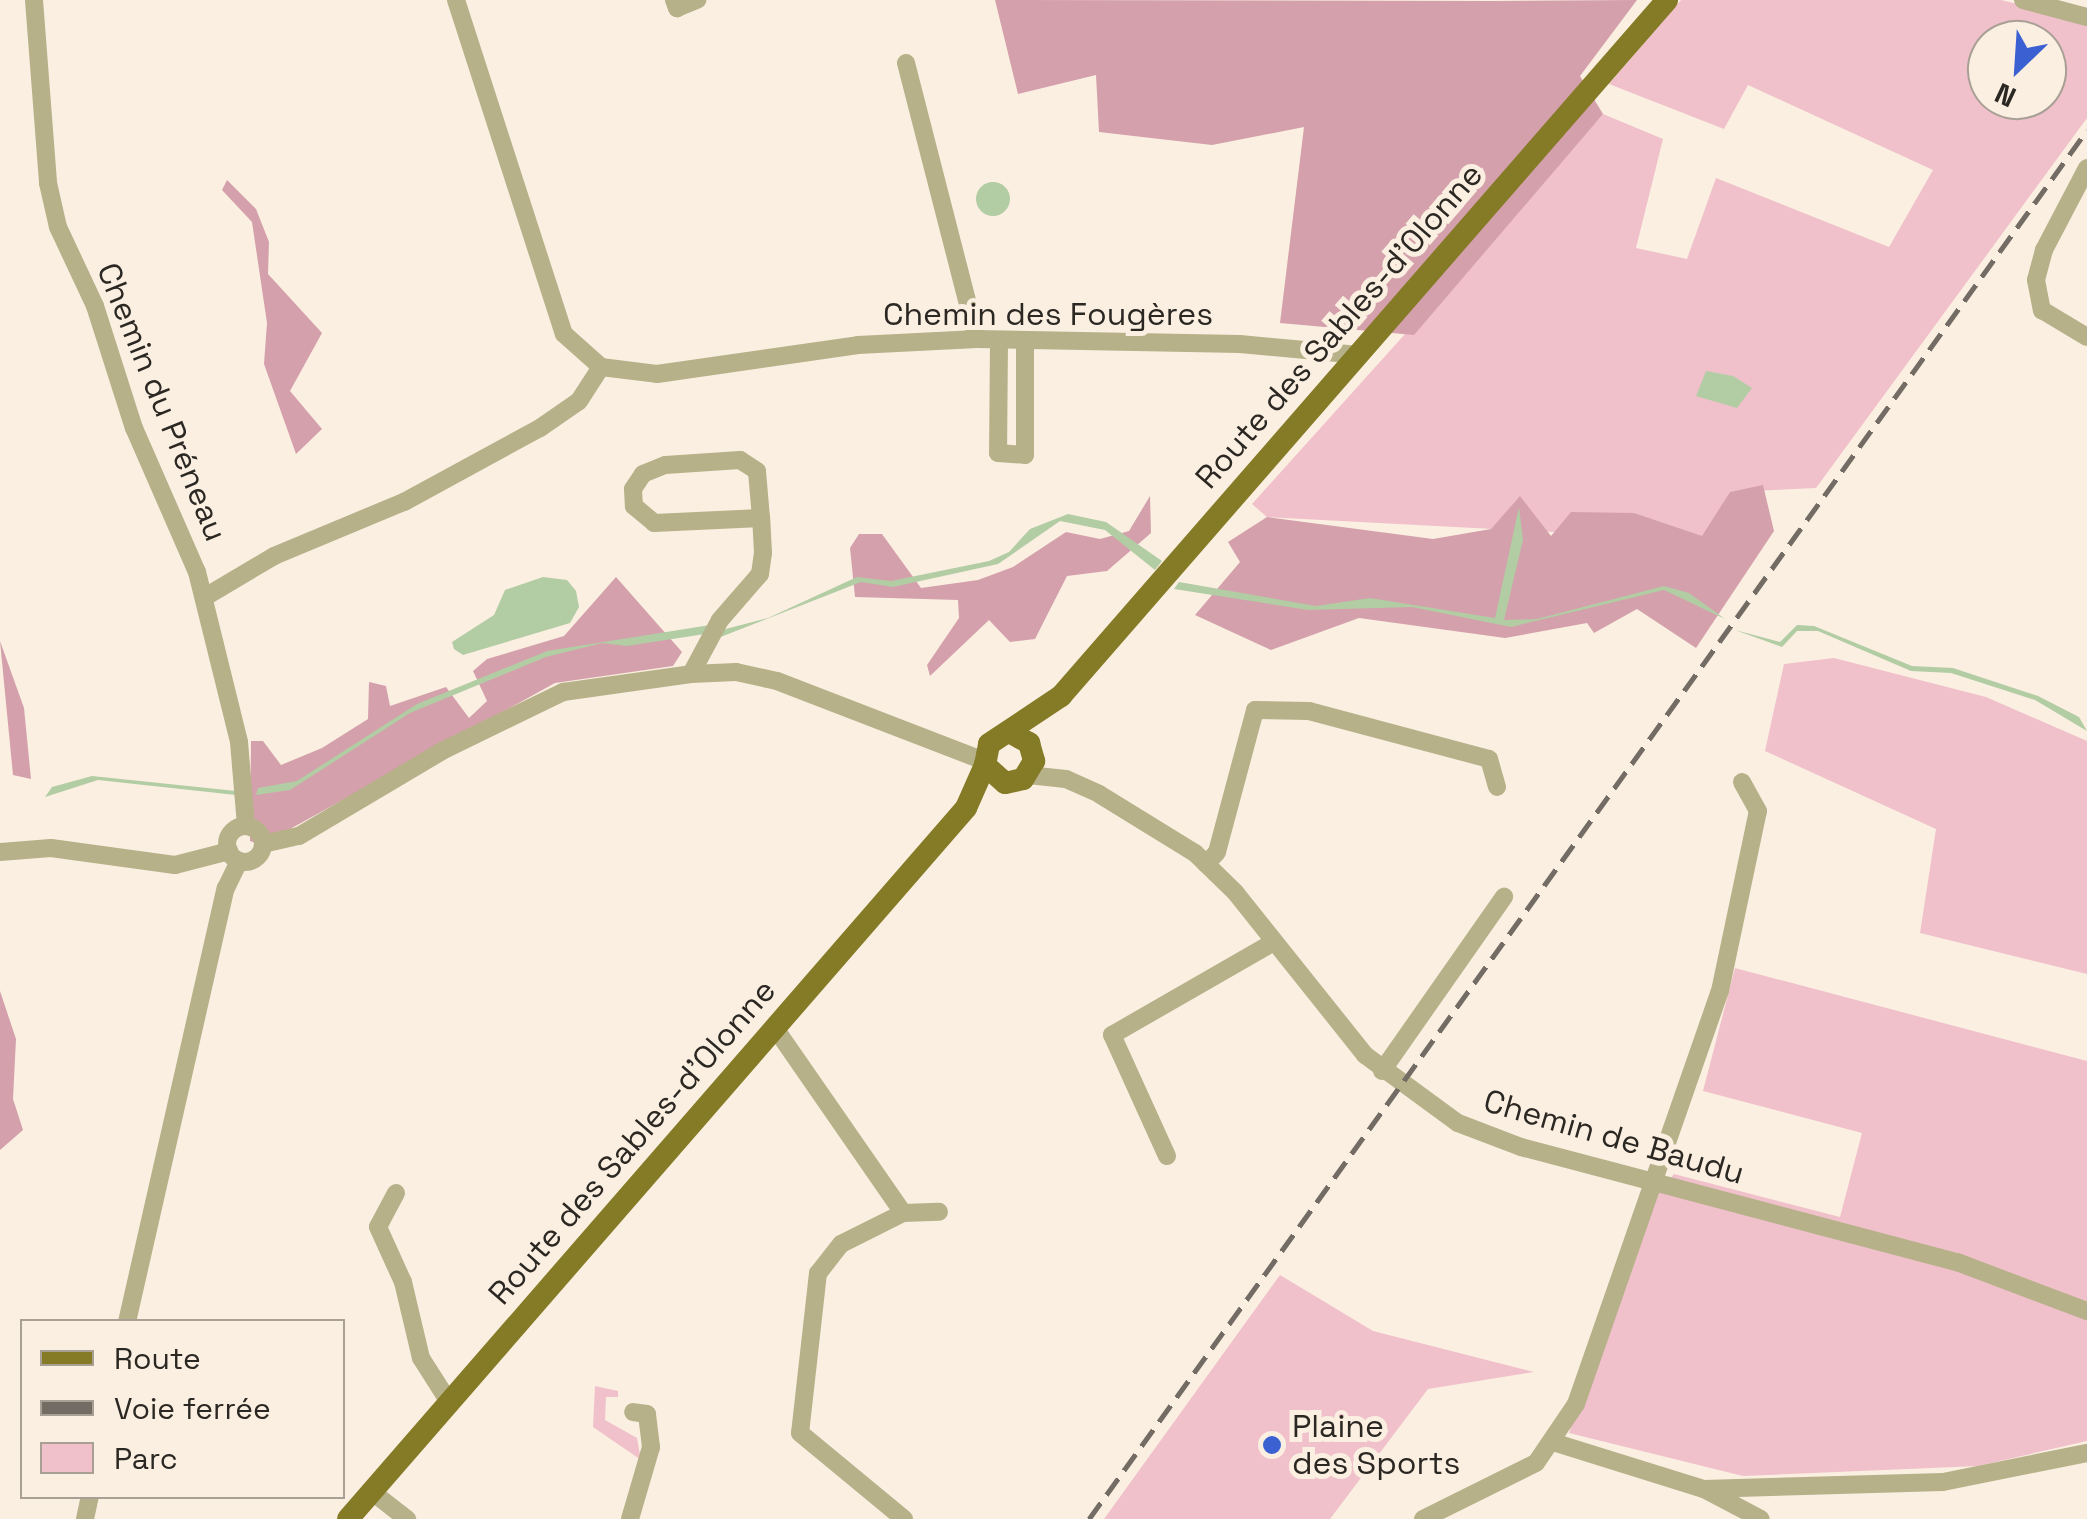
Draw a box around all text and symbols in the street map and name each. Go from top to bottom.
north arrow [1967,20,2067,120]
text: N [1989,75,2021,116]
street label: Route des Sables-d'Olonne [1187,156,1491,496]
street label: Chemin du Préneau [89,257,235,547]
street label: Chemin des Fougères [883,295,1213,333]
street label: Route des Sables-d'Olonne [480,972,784,1312]
street label: Chemin de Baudu [1479,1081,1749,1193]
legend [20,1319,345,1499]
text: Route [114,1339,201,1378]
text: Voie ferrée [114,1389,271,1428]
place label: Plaine des Sports [1292,1408,1460,1483]
marker: Plaine des Sports [1261,1434,1283,1456]
text: Parc [114,1439,178,1478]

